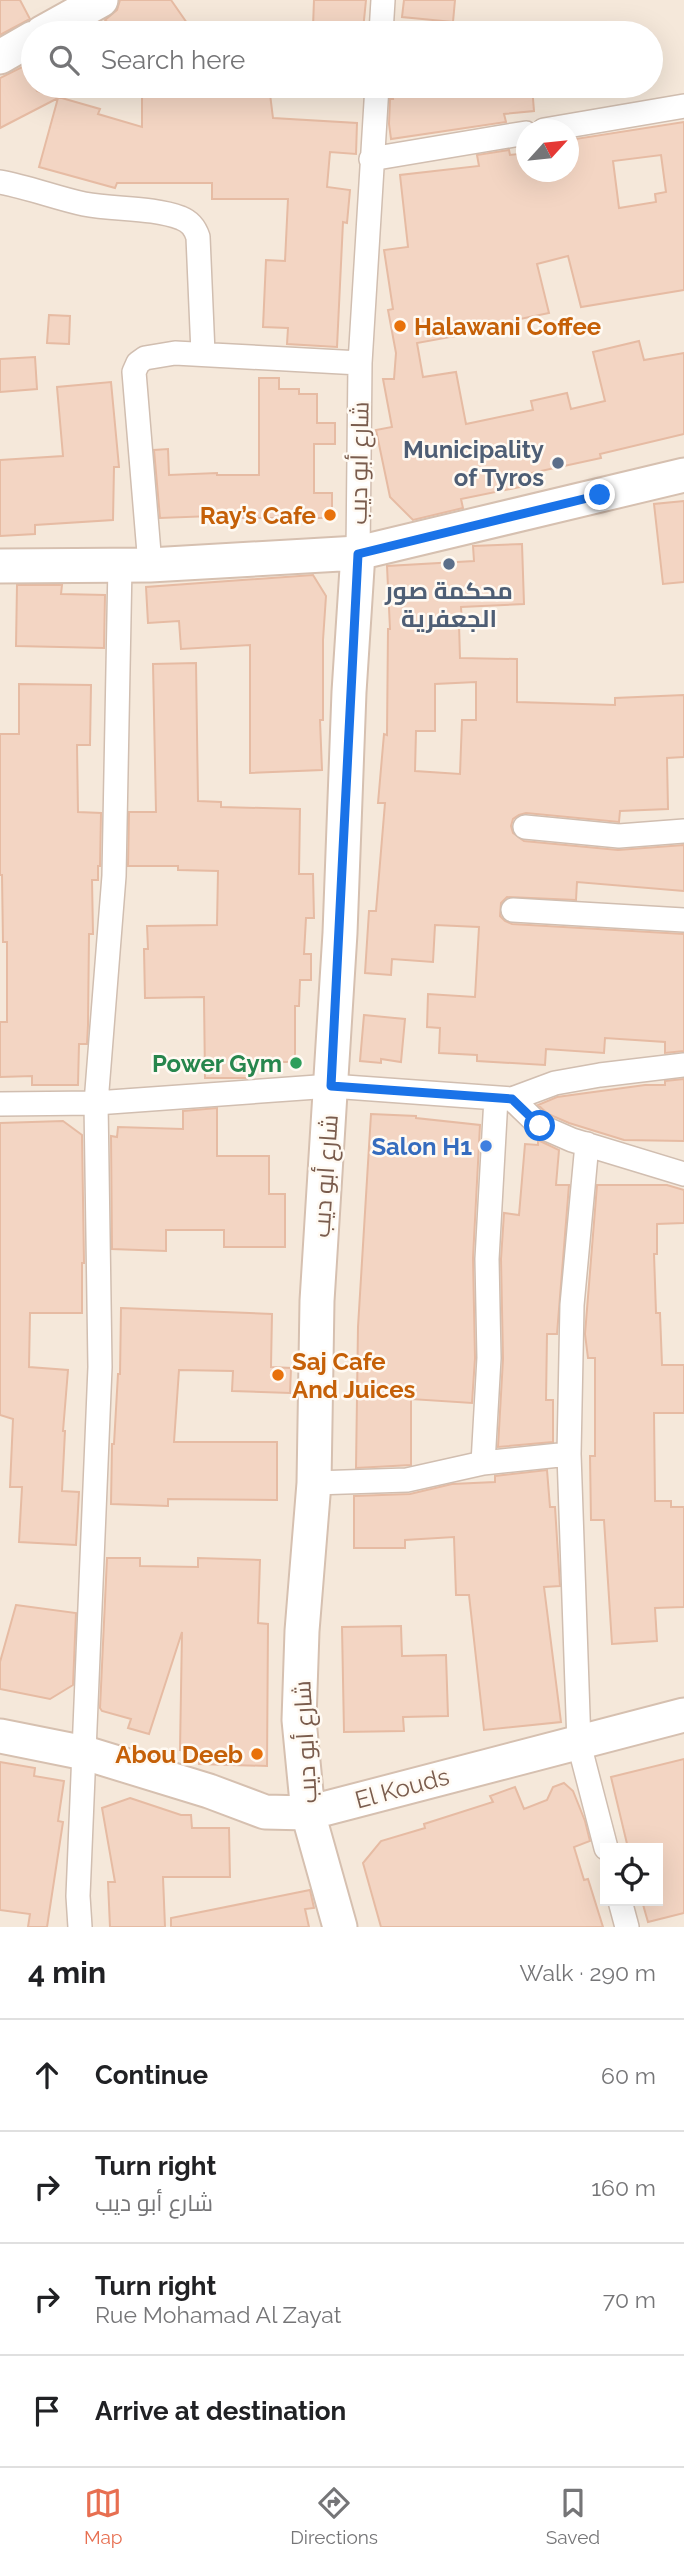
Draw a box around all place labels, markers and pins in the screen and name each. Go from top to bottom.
place label: Halawani Coffee [414,312,601,341]
marker: Halawani Coffee [392,318,408,334]
place label: Municipality of Tyros [403,435,544,492]
marker: Municipality of Tyros [550,455,566,471]
place label: Ray’s Cafe [200,501,316,530]
marker: Ray’s Cafe [322,507,338,523]
marker: محكمة صور الجعفرية [441,556,457,572]
place label: محكمة صور الجعفرية [384,576,513,633]
place label: Power Gym [152,1049,282,1078]
marker: Power Gym [288,1055,304,1071]
place label: Salon H1 [371,1132,472,1161]
marker: Salon H1 [478,1138,494,1154]
place label: Saj Cafe And Juices [292,1347,416,1404]
marker: Saj Cafe And Juices [270,1367,286,1383]
place label: Abou Deeb [115,1740,243,1769]
marker: Abou Deeb [249,1746,265,1762]

